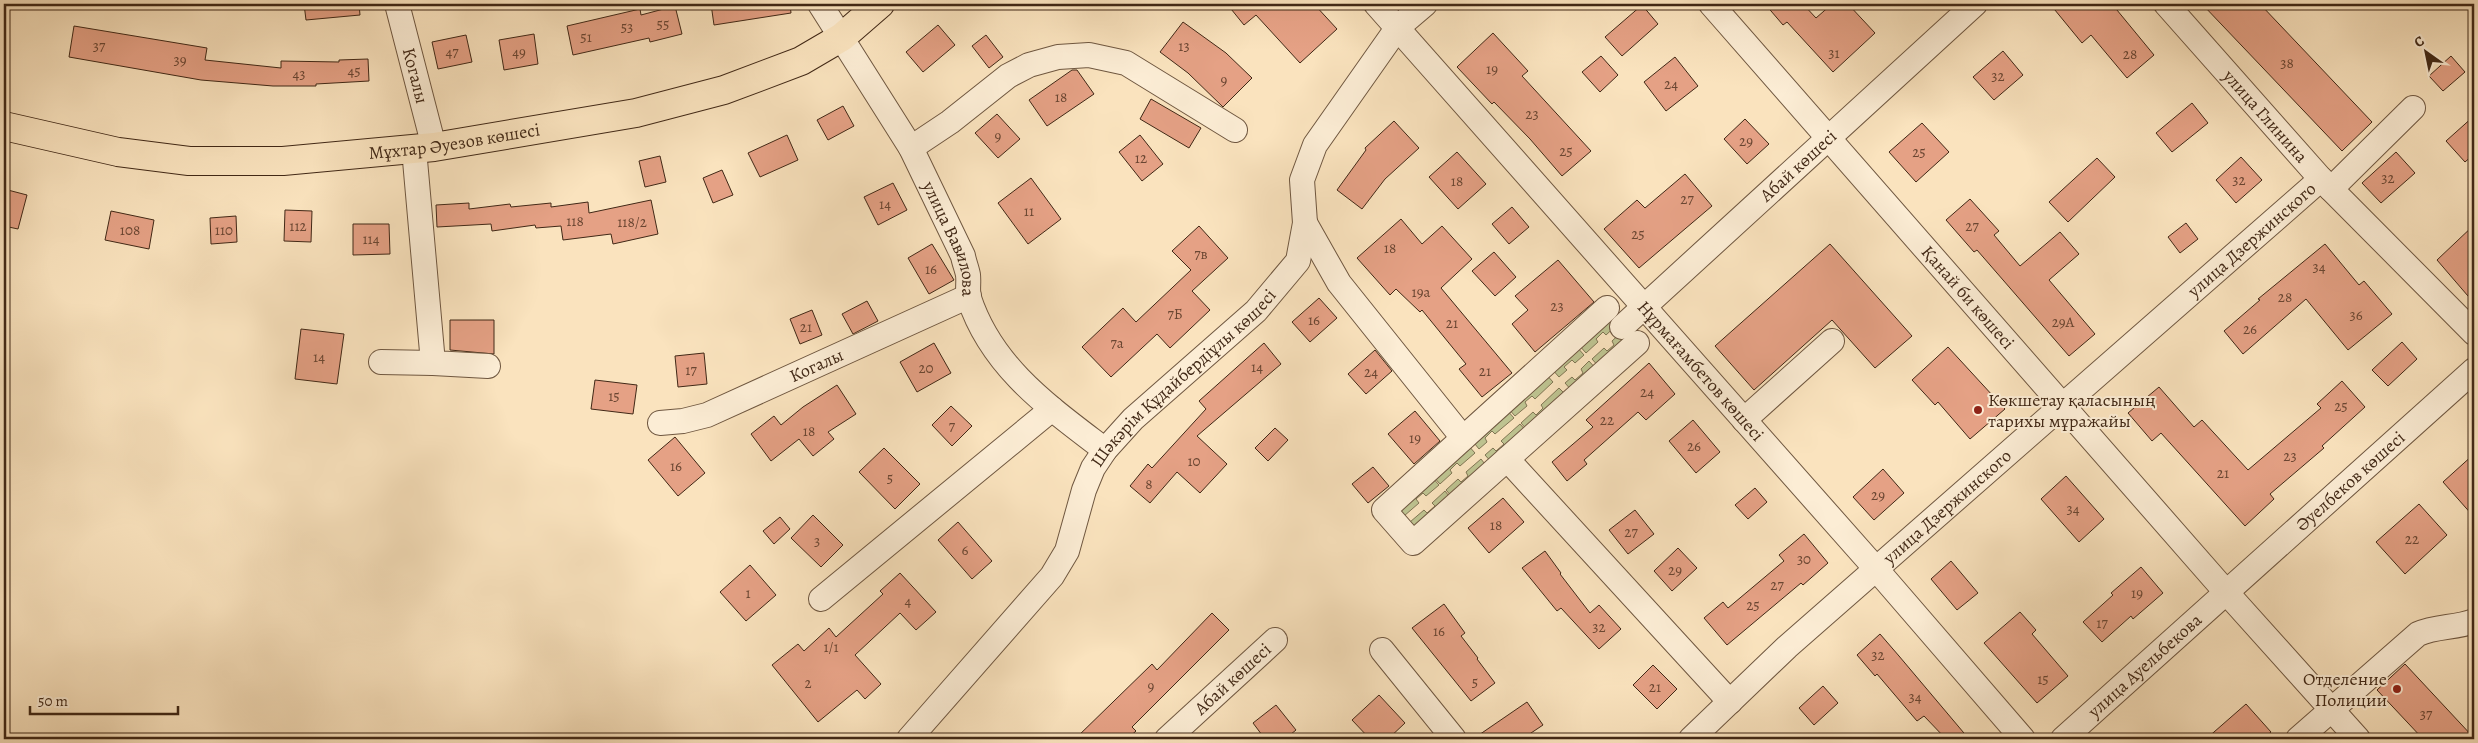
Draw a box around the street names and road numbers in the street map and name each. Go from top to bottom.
street label: Когалы [397,45,434,106]
street label: улица Глинина [2217,64,2314,169]
street label: Мұхтар Әуезов көшесі [368,117,542,165]
street label: Абай көшесі [1754,124,1842,208]
street label: улица Вавилова [916,176,981,298]
street label: улица Дзержинского [2182,177,2321,303]
street label: Қанай би көшесі [1916,240,2020,354]
street label: Шәкәрім Құдайбердіұлы көшесі [1085,284,1281,472]
street label: Нұрмағамбетов көшесі [1632,296,1769,446]
street label: Когалы [786,343,847,388]
street label: Әуелбеков көшесі [2290,426,2410,537]
street label: улица Дзержинского [1877,444,2017,570]
street label: улица Ауельбекова [2082,608,2207,724]
street label: Абай көшесі [1188,637,1276,721]

